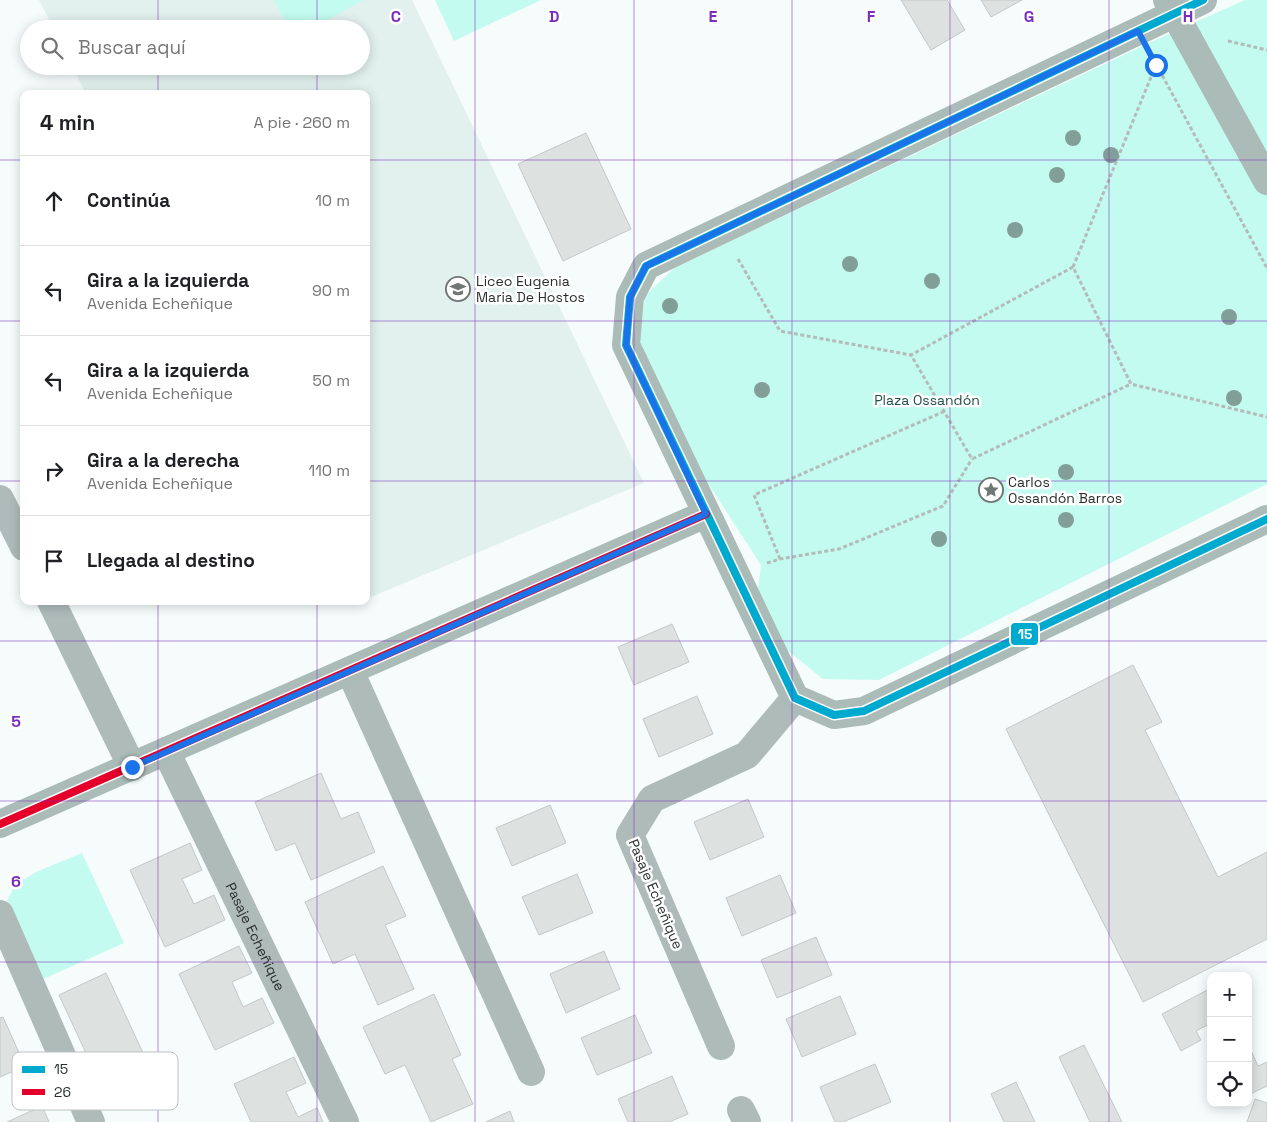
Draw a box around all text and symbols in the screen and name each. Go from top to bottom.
text: C [391,6,401,27]
text: D [549,6,559,27]
text: E [709,6,718,27]
text: F [867,6,876,27]
text: G [1024,6,1034,27]
text: H [1183,6,1193,27]
search box [20,20,370,75]
icon: search [38,34,66,62]
text: Buscar aquí [78,35,186,60]
route start [1145,54,1168,77]
text: 4 min [40,109,95,136]
text: A pie · 260 m [254,112,350,133]
icon: ahead [40,187,68,215]
text: Continúa [87,188,170,213]
text: 10 m [315,190,350,211]
text: Gira a la izquierda [87,268,249,293]
place label: Liceo Eugenia Maria De Hostos [476,272,585,306]
school or university icon: Liceo Eugenia Maria De Hostos [445,276,471,302]
icon: left [40,277,68,305]
text: 90 m [312,280,350,301]
text: Avenida Echeñique [87,293,233,314]
text: Gira a la izquierda [87,358,249,383]
icon: left [40,367,68,395]
text: 50 m [312,370,350,391]
text: Avenida Echeñique [87,383,233,404]
park label: Plaza Ossandón [874,391,980,409]
text: Gira a la derecha [87,448,239,473]
icon: right [40,457,68,485]
text: 110 m [308,460,350,481]
text: Avenida Echeñique [87,473,233,494]
place label: Carlos Ossandón Barros [1008,473,1122,507]
place icon: Carlos Ossandón Barros [978,477,1004,503]
icon: arrive [40,547,68,575]
text: Llegada al destino [87,548,255,573]
line badge: 15 [1010,622,1039,646]
text: 15 [1018,625,1032,643]
text: 5 [11,711,21,732]
route end [121,756,144,779]
street label: Pasaje Echeñique [625,836,687,952]
text: 6 [11,871,21,892]
street label: Pasaje Echeñique [222,879,289,994]
map controls [1207,972,1252,1107]
button: + [1207,972,1252,1017]
button: − [1207,1017,1252,1062]
legend [12,1052,178,1110]
text: 15 [54,1060,68,1078]
button: locate [1207,1062,1252,1107]
text: 26 [54,1083,71,1101]

